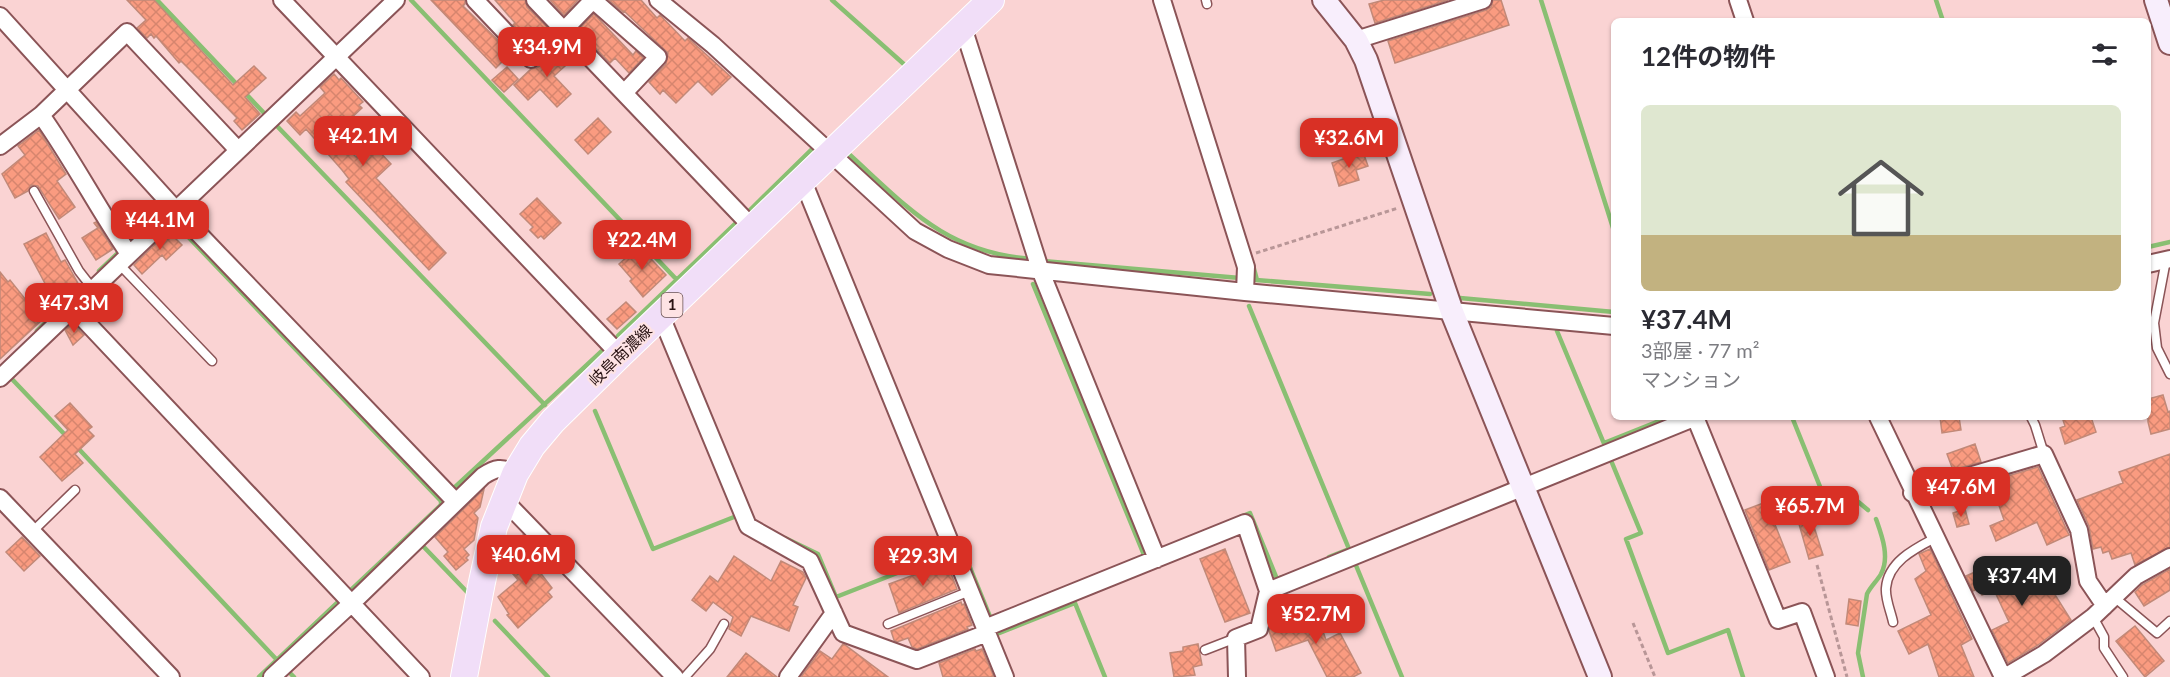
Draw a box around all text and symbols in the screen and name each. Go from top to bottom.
pin: ¥34.9M [498,27,596,78]
text: ¥34.9M [512,34,582,58]
icon: filters [2088,38,2121,71]
text: 12件の物件 [1641,40,1775,72]
pin: ¥42.1M [314,116,412,167]
pin: ¥32.6M [1300,118,1398,169]
text: ¥42.1M [328,123,398,147]
text: ¥32.6M [1314,125,1384,149]
icon: home [1827,144,1935,252]
pin: ¥44.1M [111,200,209,251]
text: ¥44.1M [125,207,195,231]
pin: ¥22.4M [593,220,691,271]
text: ¥22.4M [607,227,677,251]
pin: ¥47.3M [25,283,123,334]
text: ¥47.3M [39,290,109,314]
road number: 1 [662,293,682,317]
text: ¥37.4M [1641,303,1732,335]
street label: 岐阜南濃線 [584,320,655,389]
text: 3部屋 · 77 m² [1641,338,1760,362]
text: マンション [1641,367,1741,391]
pin: ¥47.6M [1912,467,2010,518]
text: ¥47.6M [1926,474,1996,498]
pin: ¥65.7M [1761,486,1859,537]
text: ¥65.7M [1775,493,1845,517]
pin: ¥40.6M [477,535,575,586]
pin: ¥29.3M [874,536,972,587]
text: ¥40.6M [491,542,561,566]
text: ¥29.3M [888,543,958,567]
pin: ¥37.4M [1973,556,2071,607]
text: ¥37.4M [1987,563,2057,587]
pin: ¥52.7M [1267,594,1365,645]
text: ¥52.7M [1281,601,1351,625]

